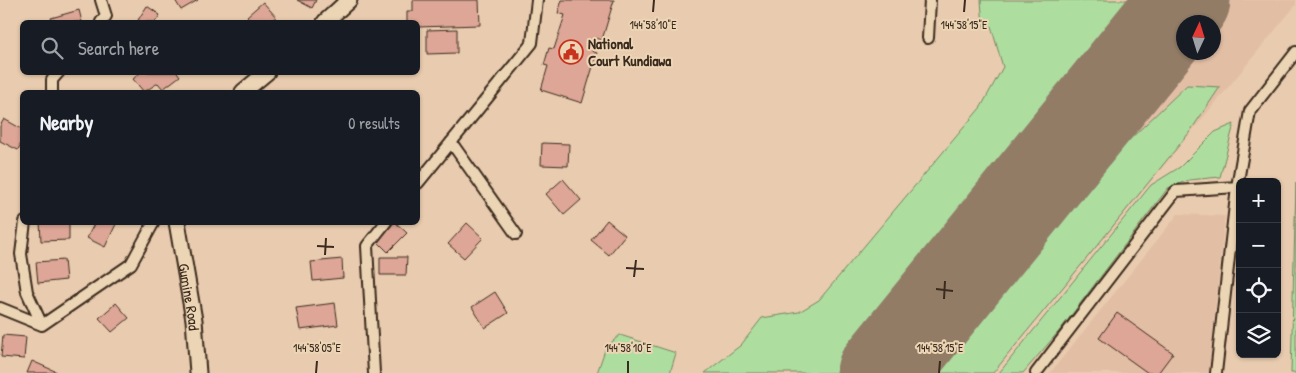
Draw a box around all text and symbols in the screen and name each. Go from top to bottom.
north arrow [1176,15,1221,60]
text: 144°58'10"E [629,16,677,33]
text: 144°58'15"E [941,16,988,33]
search box [20,20,420,75]
place label: National Court Kundiawa [588,33,671,71]
icon: search [38,34,66,62]
text: Search here [78,35,159,61]
public building icon: National Court Kundiawa [558,39,584,65]
text: Nearby [40,108,93,137]
text: 0 results [348,112,400,134]
map controls [1236,178,1281,358]
button: + [1236,178,1281,223]
button: − [1236,223,1281,268]
street label: Gumine Road [174,262,205,331]
button: locate [1236,268,1281,313]
button: layers [1236,313,1281,358]
text: 144°58'05"E [293,339,342,356]
text: 144°58'10"E [604,339,652,356]
text: 144°58'15"E [917,339,964,356]

